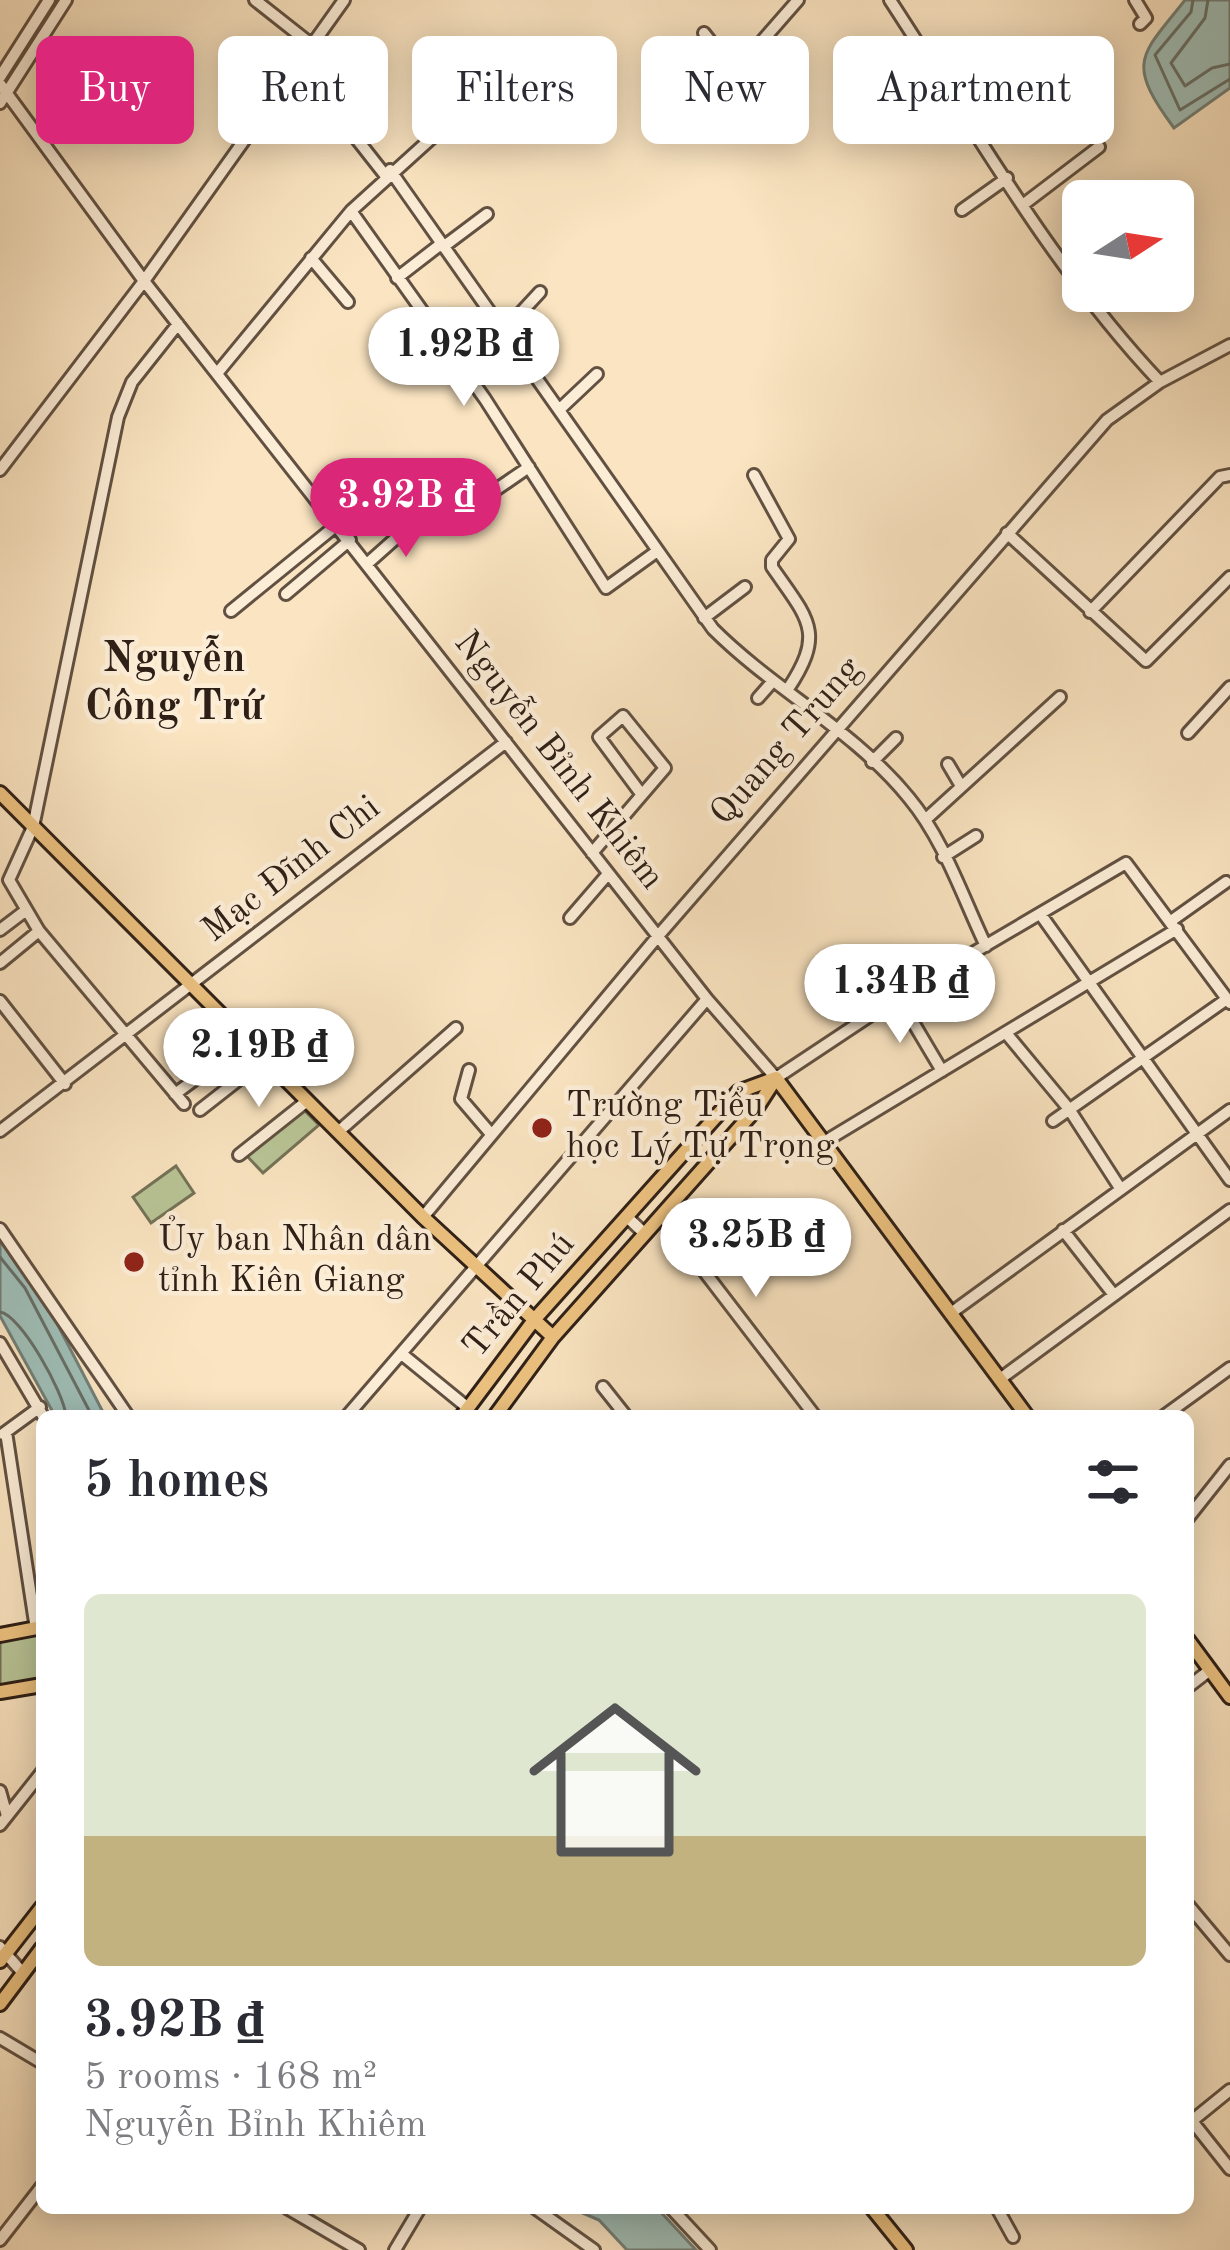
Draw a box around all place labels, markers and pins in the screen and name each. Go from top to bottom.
pin: 1.92B ₫ [353,307,575,409]
pin: 3.92B ₫ [295,458,517,560]
pin: 1.34B ₫ [789,944,1011,1046]
pin: 2.19B ₫ [148,1008,370,1110]
place label: Trường Tiểu học Lý Tự Trọng [566,1086,835,1166]
marker: Trường Tiểu học Lý Tự Trọng [529,1115,555,1141]
pin: 3.25B ₫ [645,1198,867,1300]
place label: Ủy ban Nhân dân tỉnh Kiên Giang [158,1215,432,1300]
marker: Ủy ban Nhân dân tỉnh Kiên Giang [121,1249,147,1275]

